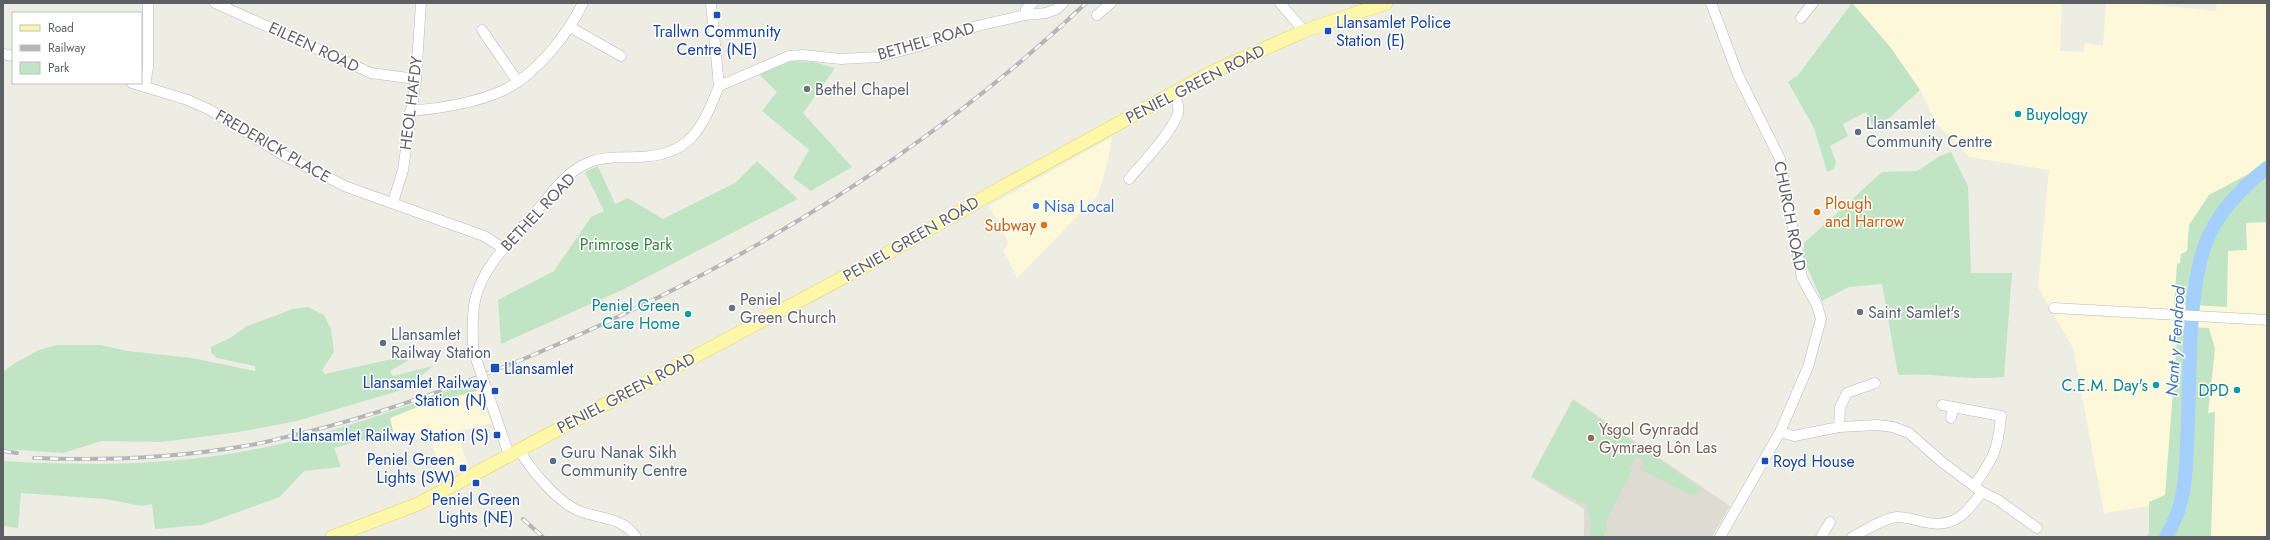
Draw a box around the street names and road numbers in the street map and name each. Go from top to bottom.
street label: EILEEN ROAD [265,16,363,78]
street label: BETHEL ROAD [875,16,977,66]
street label: PENIEL GREEN ROAD [1121,39,1269,129]
street label: HEOL HAFDY [394,55,428,151]
street label: FREDERICK PLACE [211,104,335,188]
street label: CHURCH ROAD [1768,159,1812,273]
street label: BETHEL ROAD [496,168,581,256]
street label: PENIEL GREEN ROAD [839,191,983,287]
street label: PENIEL GREEN ROAD [553,347,699,439]

